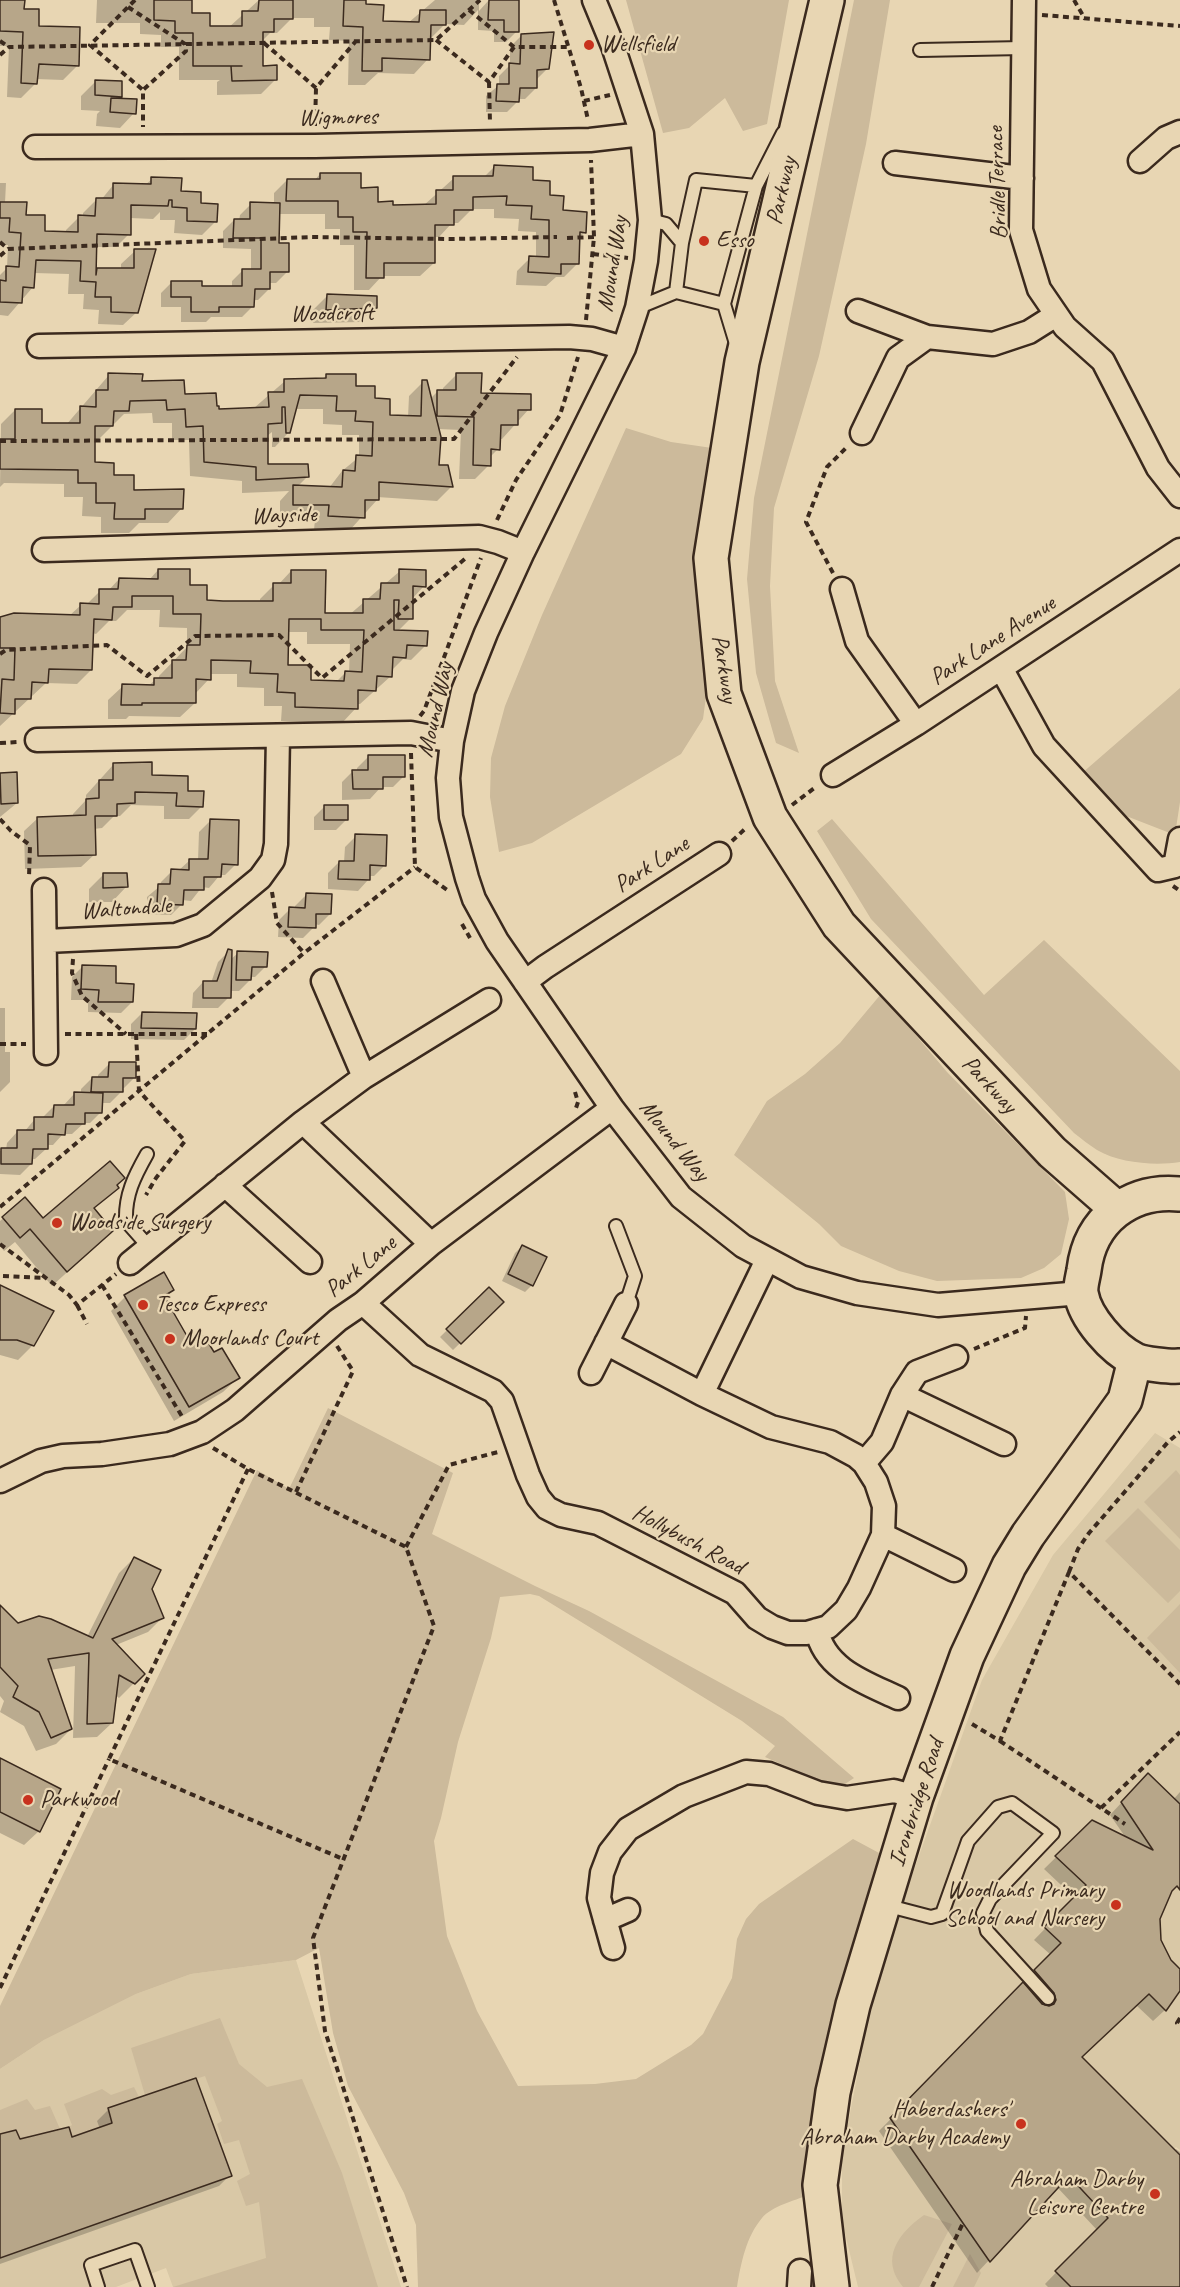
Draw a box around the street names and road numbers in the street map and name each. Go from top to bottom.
street label: Wigmores [298,103,378,133]
street label: Bridle Terrace [982,126,1014,240]
street label: Parkway [760,154,804,228]
street label: Mound Way [591,214,635,314]
street label: Woodcroft [290,299,374,329]
street label: Wayside [251,500,317,532]
street label: Park Lane Avenue [925,590,1061,692]
street label: Parkway [704,633,744,705]
street label: Mound Way [411,660,461,760]
street label: Park Lane [609,830,695,900]
street label: Waltondale [80,891,172,927]
street label: Parkway [955,1050,1023,1120]
street label: Mound Way [633,1095,715,1187]
street label: Park Lane [320,1230,402,1304]
street label: Hollybush Road [627,1498,749,1582]
street label: Ironbridge Road [883,1736,951,1870]

